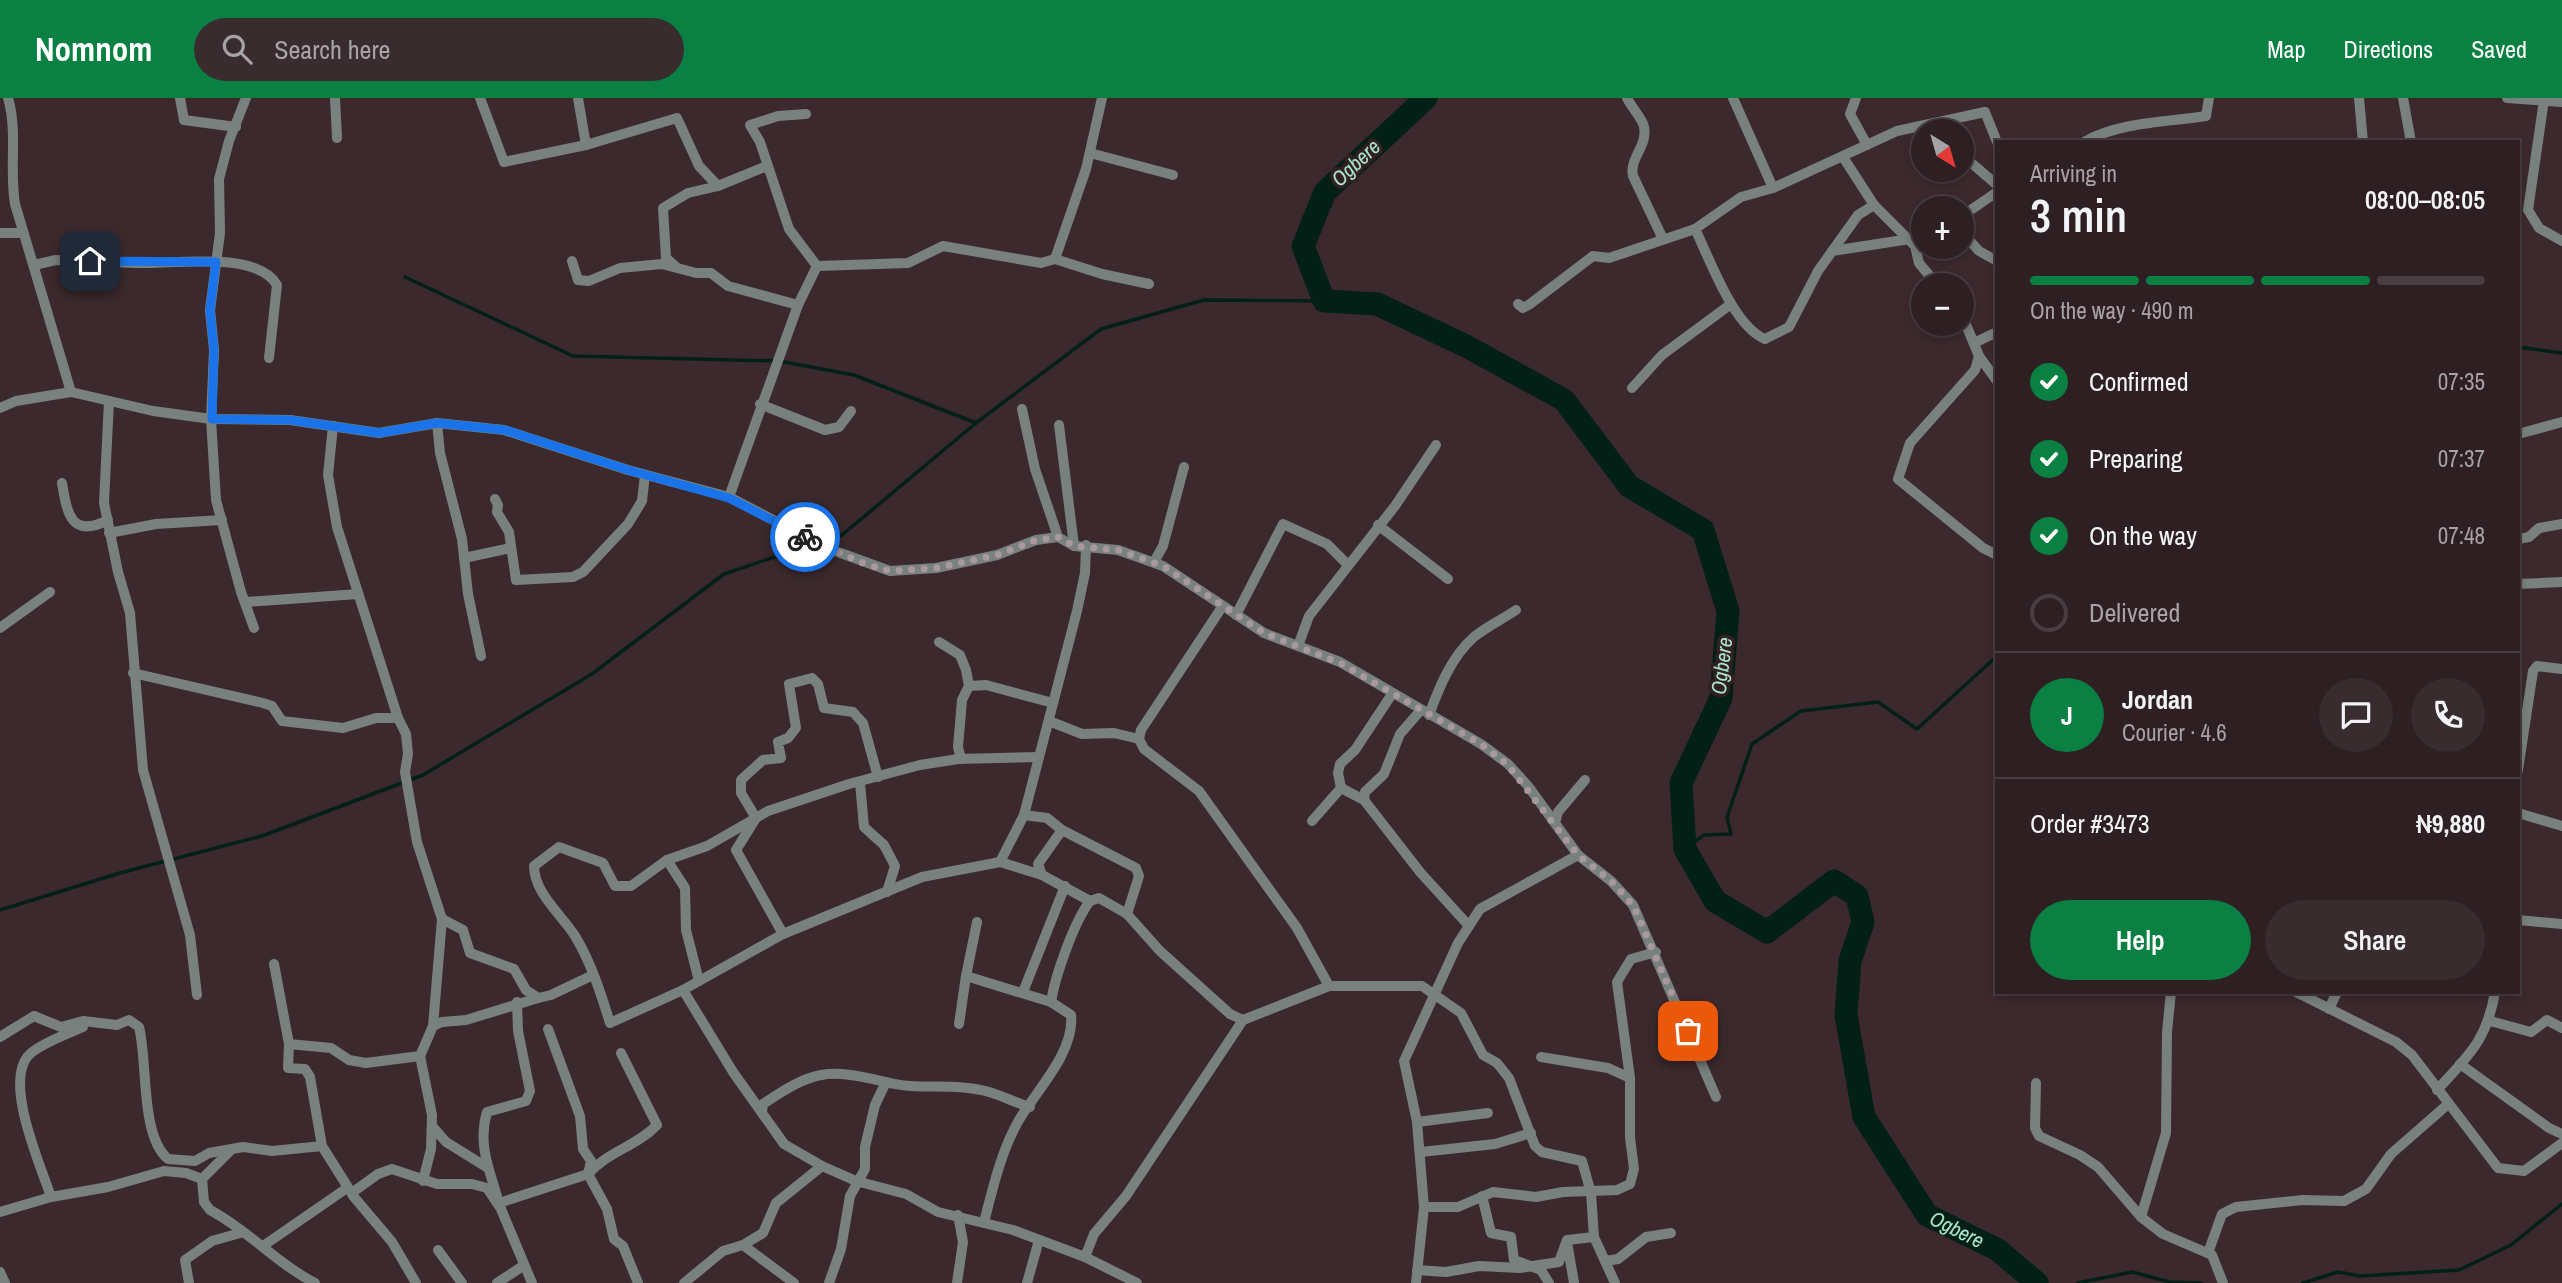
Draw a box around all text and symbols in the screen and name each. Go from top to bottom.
search box [194,18,684,81]
text: Nomnom [35,27,152,71]
icon: search [218,30,256,68]
text: Search here [274,32,390,67]
text: Map [2267,33,2305,65]
text: Directions [2343,33,2433,65]
text: Saved [2471,33,2527,65]
north arrow [1911,119,1974,182]
map controls [1911,119,1974,336]
water label: Ogbere [1325,132,1387,193]
text: Arriving in [2030,158,2117,189]
text: 08:00–08:05 [2365,182,2485,217]
text: 3 min [2030,184,2127,246]
button: + [1911,196,1974,259]
pin [60,231,120,291]
icon: home [71,242,109,280]
button: − [1911,273,1974,336]
text: On the way · 490 m [2030,295,2194,326]
icon: check [2030,363,2068,401]
text: Confirmed [2089,364,2189,399]
text: 07:35 [2438,366,2485,397]
icon: check [2030,440,2068,478]
text: Preparing [2089,441,2183,476]
text: 07:37 [2438,443,2485,474]
courier [770,502,840,572]
icon: check [2030,517,2068,555]
icon: bike [786,518,824,556]
text: On the way [2089,518,2197,553]
text: 07:48 [2438,520,2485,551]
text: Delivered [2089,595,2180,630]
water label: Ogbere [1704,636,1739,696]
button: chat [2319,678,2393,752]
button: phone [2411,678,2485,752]
text: Jordan [2122,682,2193,717]
text: J [2061,698,2073,733]
text: Courier · 4.6 [2122,717,2227,748]
text: Order #3473 [2030,806,2150,841]
text: ₦9,880 [2416,806,2485,841]
button: Help [2030,900,2251,980]
button: Share [2265,900,2485,980]
pin [1658,1001,1718,1061]
icon: bag [1669,1012,1707,1050]
water label: Ogbere [1925,1204,1989,1255]

